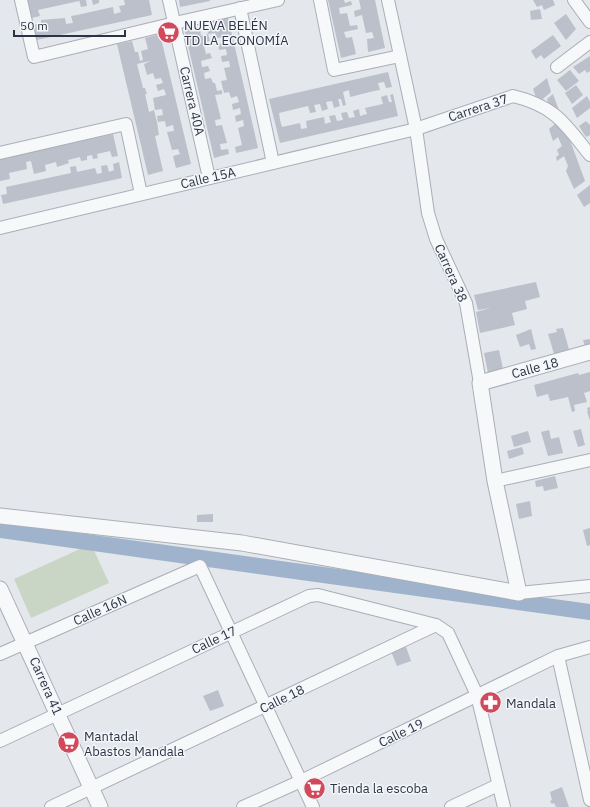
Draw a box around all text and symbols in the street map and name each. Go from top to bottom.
scale bar [14,12,125,38]
place label: NUEVA BELÉN TD LA ECONOMÍA [184,17,289,49]
text: 50 m [20,18,48,33]
supermarket icon: NUEVA BELÉN TD LA ECONOMÍA [156,19,182,45]
street label: Carrera 40A [176,65,208,138]
street label: Carrera 37 [446,90,510,126]
street label: Calle 15A [179,163,238,193]
street label: Carrera 38 [431,241,471,305]
street label: Calle 18 [510,354,560,382]
street label: Calle 16N [70,591,130,629]
street label: Calle 17 [189,622,239,658]
street label: Carrera 41 [26,654,66,718]
street label: Calle 18 [257,681,307,717]
pharmacy icon: Mandala [478,690,504,716]
place label: Mandala [506,695,556,712]
street label: Calle 19 [376,715,426,751]
place label: Mantadal Abastos Mandala [84,728,184,760]
supermarket icon: Mantadal Abastos Mandala [56,730,82,756]
supermarket icon: Tienda la escoba [302,775,328,801]
place label: Tienda la escoba [330,780,428,797]

